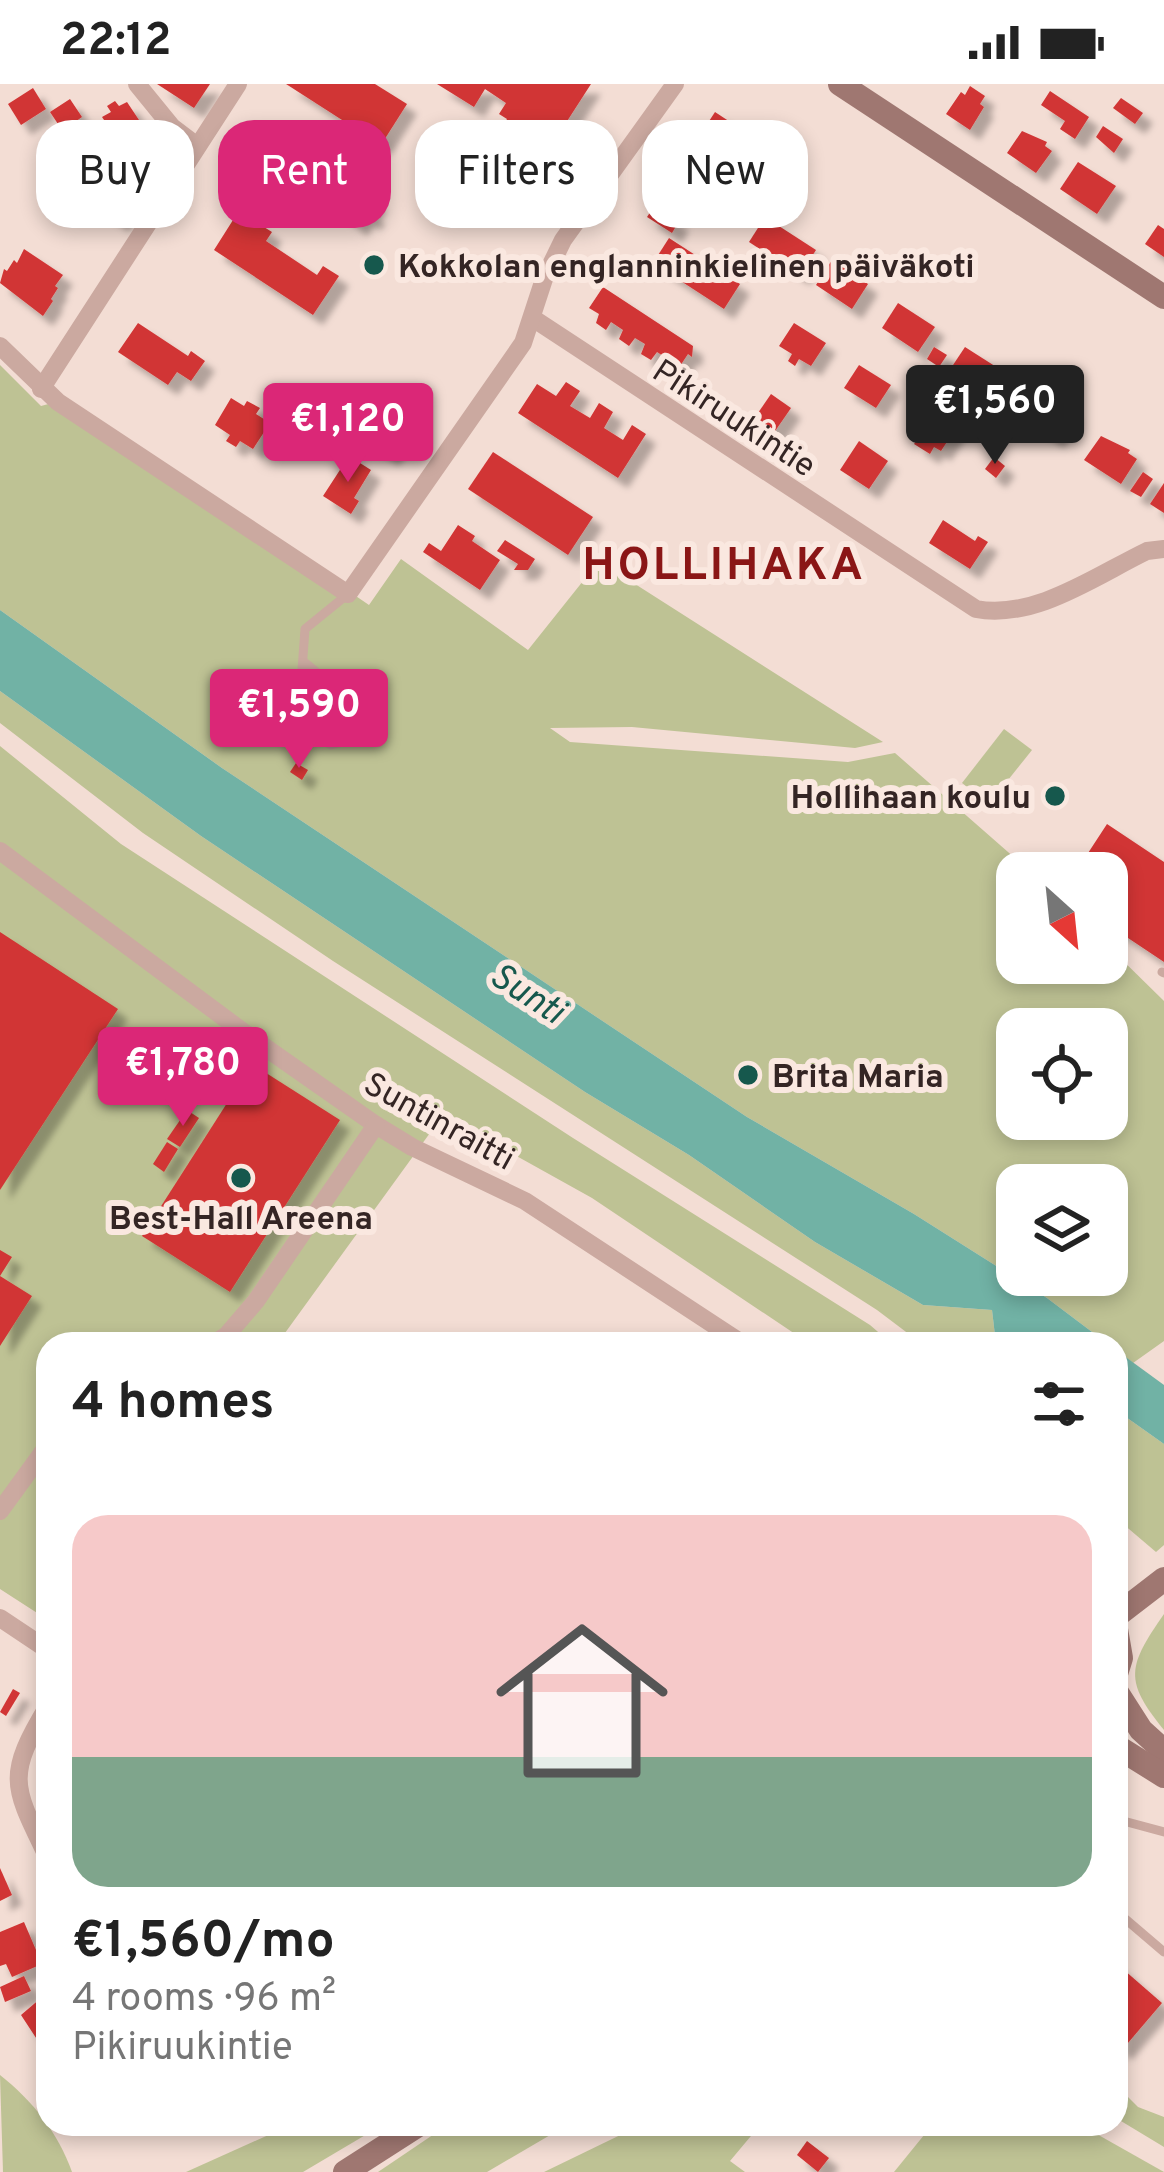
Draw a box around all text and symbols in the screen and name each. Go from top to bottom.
text: 22:12 [60,14,172,71]
chip: Buy [36,120,194,228]
chip: Rent [218,120,391,228]
chip: Filters [415,120,618,228]
chip: New [642,120,808,228]
place label: Kokkolan englanninkielinen päiväkoti [398,248,975,290]
marker: Kokkolan englanninkielinen päiväkoti [361,252,387,278]
street label: Pikiruukintie [643,352,823,489]
pin: €1,560 [897,365,1093,467]
text: €1,560 [933,379,1057,428]
pin: €1,120 [250,383,446,485]
text: €1,120 [290,397,406,446]
district label: HOLLIHAKA [582,539,866,596]
pin: €1,590 [201,669,397,771]
text: €1,590 [237,683,361,732]
place label: Hollihaan koulu [791,779,1031,821]
marker: Hollihaan koulu [1042,783,1068,809]
north arrow [996,852,1128,984]
map controls [996,852,1128,1296]
water label: Sunti [480,954,574,1038]
button: locate [996,1008,1128,1140]
pin: €1,780 [85,1027,281,1129]
text: €1,780 [125,1041,241,1090]
place label: Brita Maria [772,1058,944,1100]
marker: Brita Maria [735,1062,761,1088]
street label: Suntinraitti [355,1065,521,1182]
button: layers [996,1164,1128,1296]
marker: Best‑Hall Areena [228,1165,254,1191]
place label: Best‑Hall Areena [109,1200,373,1242]
icon: filters [1026,1371,1092,1437]
text: 4 homes [72,1372,274,1437]
icon: home [474,1593,690,1809]
text: €1,560/mo [72,1911,335,1976]
text: 4 rooms · 96 m² [72,1976,336,2025]
text: Pikiruukintie [72,2025,293,2074]

